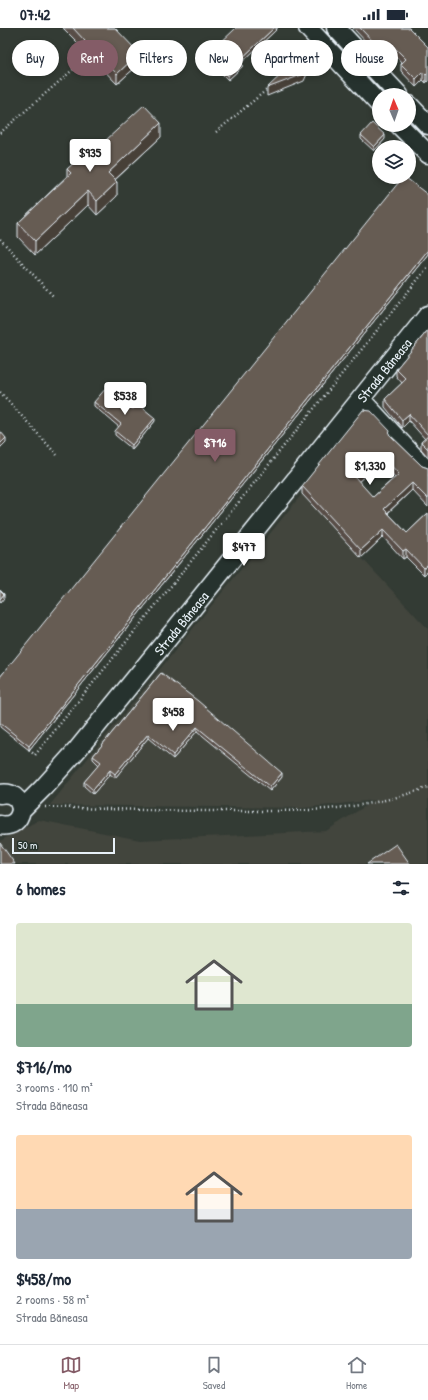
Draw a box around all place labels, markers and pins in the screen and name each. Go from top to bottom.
pin: $935 [66,139,114,173]
pin: $538 [101,382,149,416]
pin: $716 [191,429,239,463]
pin: $1,330 [337,452,403,486]
pin: $477 [220,533,268,567]
pin: $458 [149,698,197,732]

